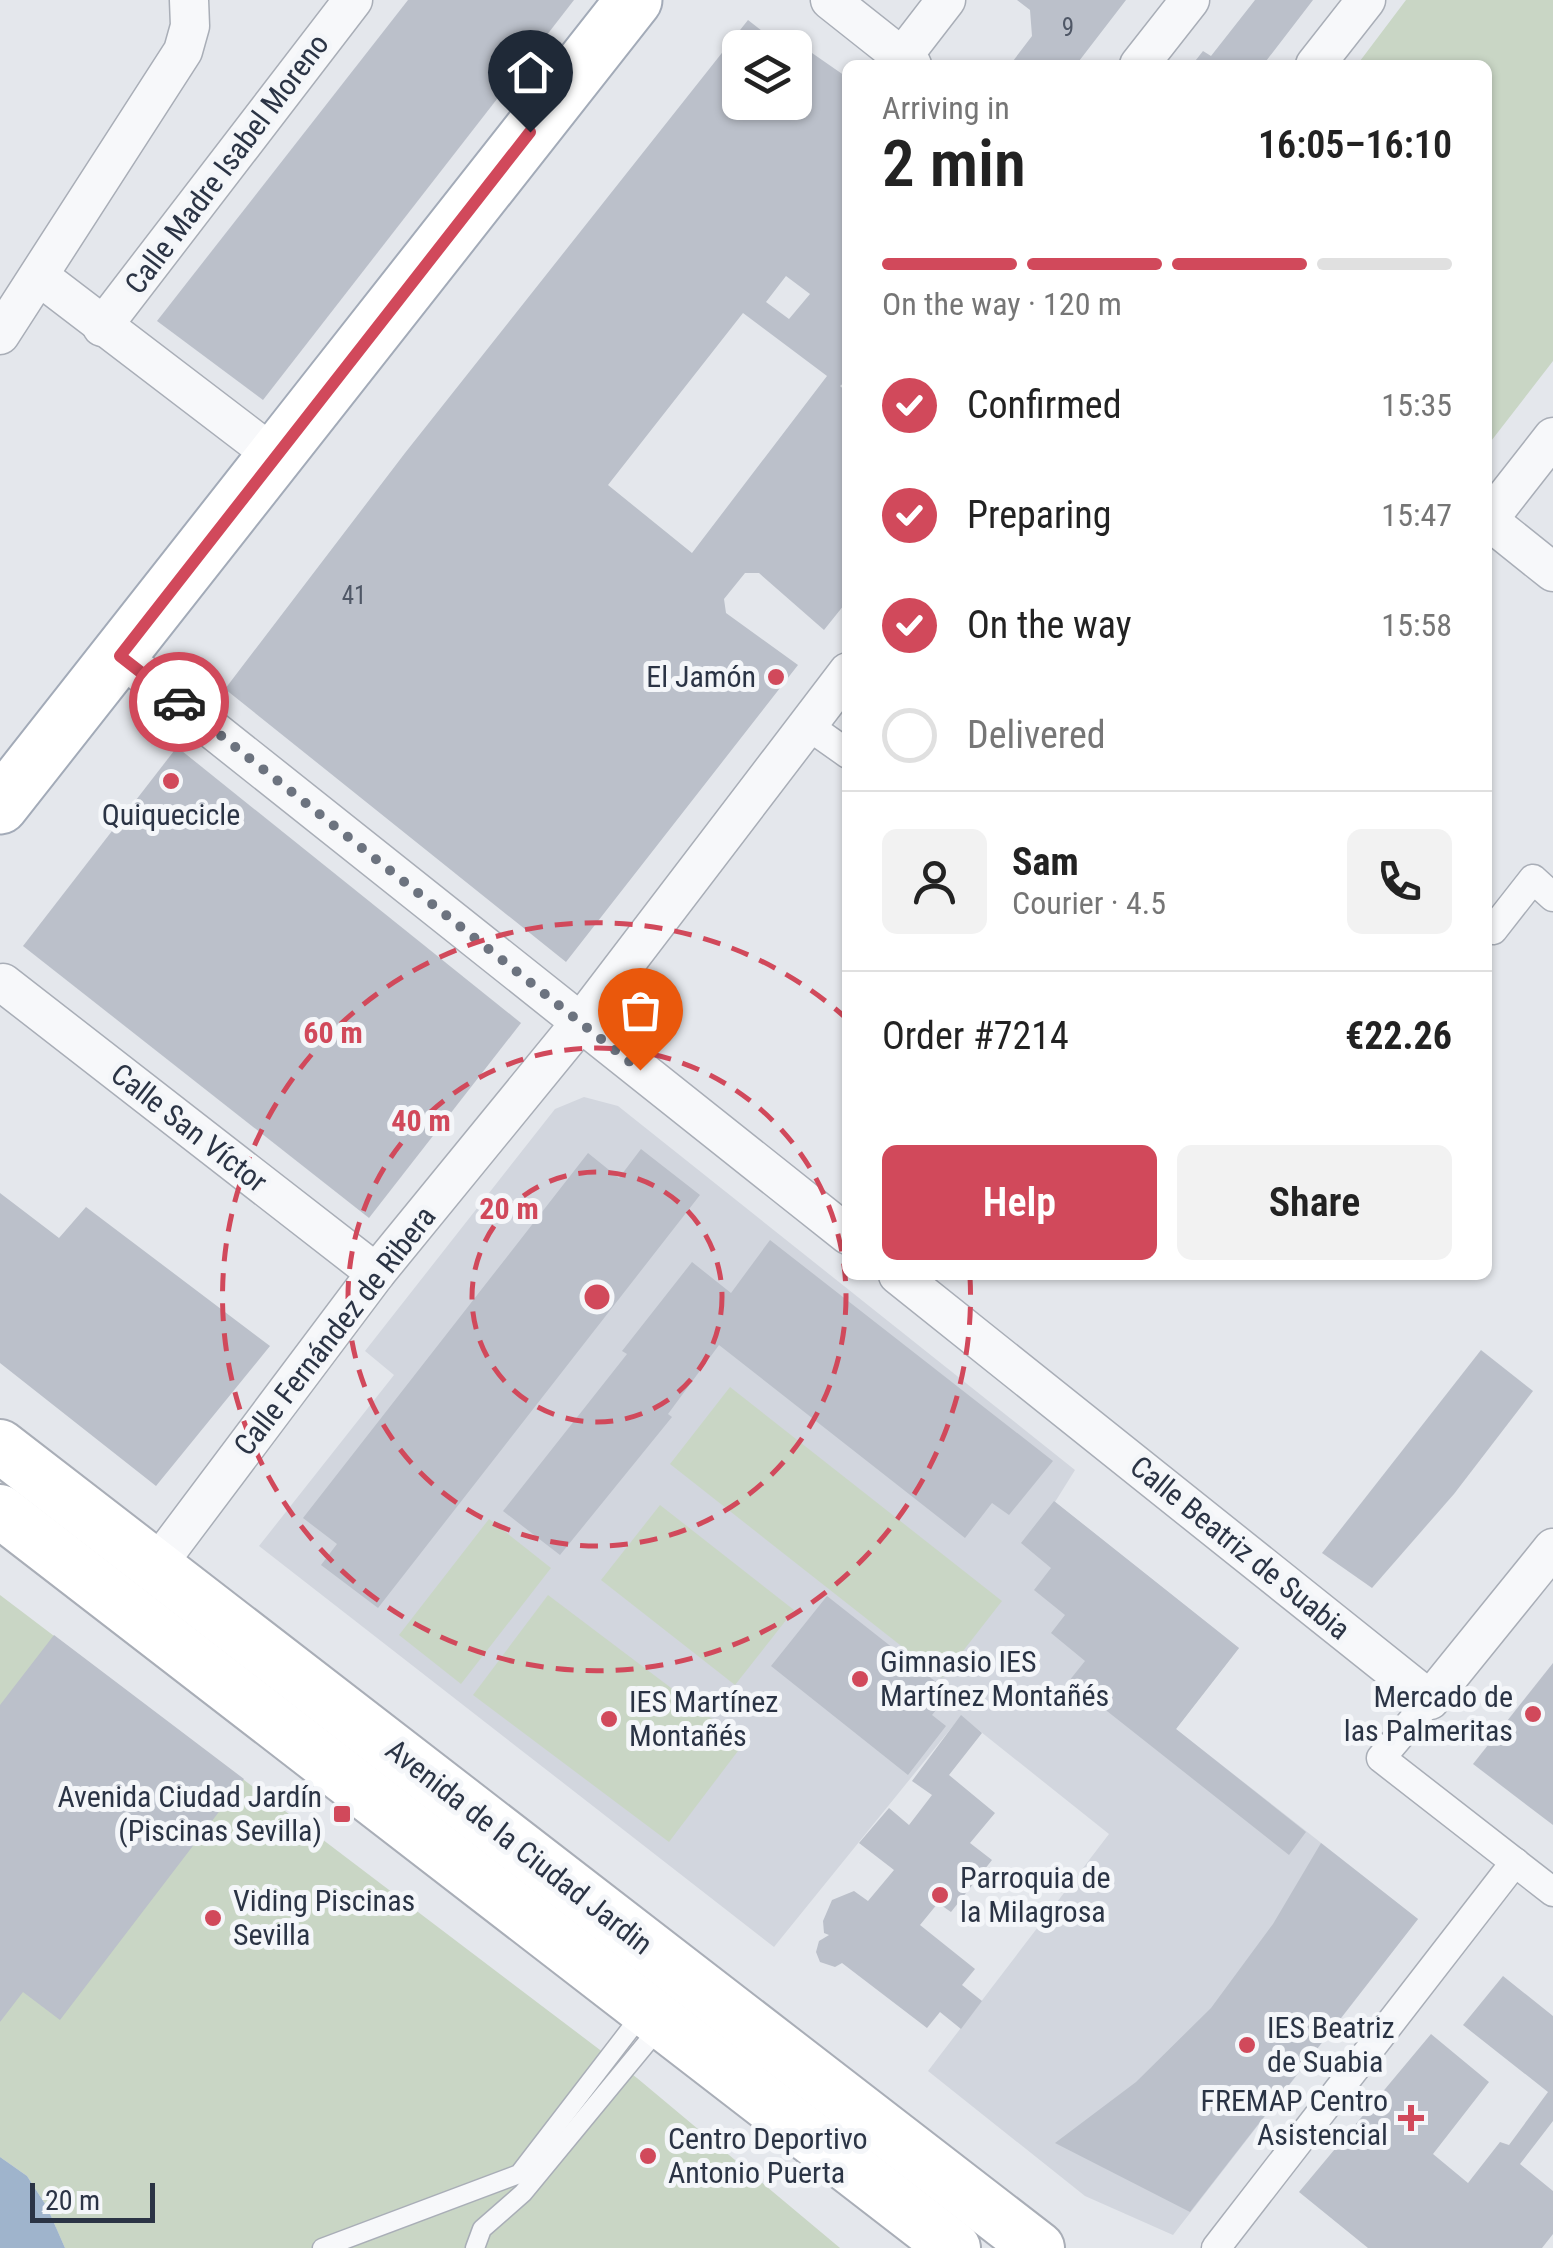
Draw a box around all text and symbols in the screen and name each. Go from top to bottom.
house number: 9 [1062,13,1074,42]
street label: Calle Madre Isabel Moreno [117,27,336,301]
pin [488,30,573,133]
map controls [722,30,812,120]
button: layers [722,30,812,120]
icon: home [503,45,558,100]
text: Arriving in [882,89,1010,127]
text: 16:05–16:10 [1258,123,1452,167]
text: 2 min [882,126,1026,202]
text: On the way · 120 m [882,285,1122,323]
icon: check [882,378,937,433]
text: Confirmed [967,383,1122,427]
text: 15:35 [1381,386,1452,424]
icon: check [882,488,937,543]
text: Preparing [967,493,1112,537]
text: 15:47 [1381,496,1452,534]
house number: 41 [342,581,366,610]
icon: check [882,598,937,653]
text: On the way [967,603,1132,647]
text: 15:58 [1381,606,1452,644]
courier [129,652,229,752]
place label: El Jamón [646,659,756,694]
marker: El Jamón [765,666,787,688]
icon: car [152,675,207,730]
text: Delivered [967,713,1106,757]
marker: Quiquecicle [160,770,182,792]
place label: Quiquecicle [102,797,240,832]
button: person [882,829,987,934]
button: phone [1347,829,1452,934]
text: Sam [1012,840,1079,884]
text: Courier · 4.5 [1012,884,1166,922]
pin [598,968,683,1071]
icon: bag [613,983,668,1038]
text: Order #7214 [882,1014,1069,1058]
text: €22.26 [1345,1014,1452,1058]
text: 60 m [303,1015,363,1050]
street label: Calle San Víctor [104,1056,274,1199]
text: 40 m [391,1103,451,1138]
button: Help [882,1145,1157,1260]
button: Share [1177,1145,1452,1260]
text: 20 m [479,1191,539,1226]
street label: Calle Fernández de Ribera [227,1199,443,1462]
centre of rings [579,1279,615,1315]
street label: Calle Beatriz de Suabia [1124,1448,1357,1647]
place label: Gimnasio IES Martínez Montañés [880,1644,1109,1713]
marker: Gimnasio IES Martínez Montañés [849,1668,871,1690]
place label: Mercado de las Palmeritas [1344,1679,1513,1748]
place label: IES Martínez Montañés [629,1684,778,1753]
marker: Mercado de las Palmeritas [1522,1703,1544,1725]
marker: IES Martínez Montañés [598,1708,620,1730]
street label: Avenida de la Ciudad Jardin [379,1732,659,1961]
place label: Avenida Ciudad Jardín (Piscinas Sevilla) [58,1779,322,1848]
marker: Avenida Ciudad Jardín (Piscinas Sevilla) [331,1803,353,1825]
place label: Parroquia de la Milagrosa [960,1860,1110,1929]
place label: Viding Piscinas Sevilla [233,1883,415,1952]
marker: Parroquia de la Milagrosa [929,1884,951,1906]
marker: Viding Piscinas Sevilla [202,1907,224,1929]
place label: IES Beatriz de Suabia [1267,2010,1395,2079]
marker: IES Beatriz de Suabia [1236,2034,1258,2056]
place label: FREMAP Centro Asistencial [1201,2083,1388,2152]
marker: FREMAP Centro Asistencial [1398,2105,1424,2131]
place label: Centro Deportivo Antonio Puerta [668,2121,868,2190]
marker: Centro Deportivo Antonio Puerta [637,2145,659,2167]
scale bar [30,2178,155,2222]
text: 20 m [45,2184,100,2217]

